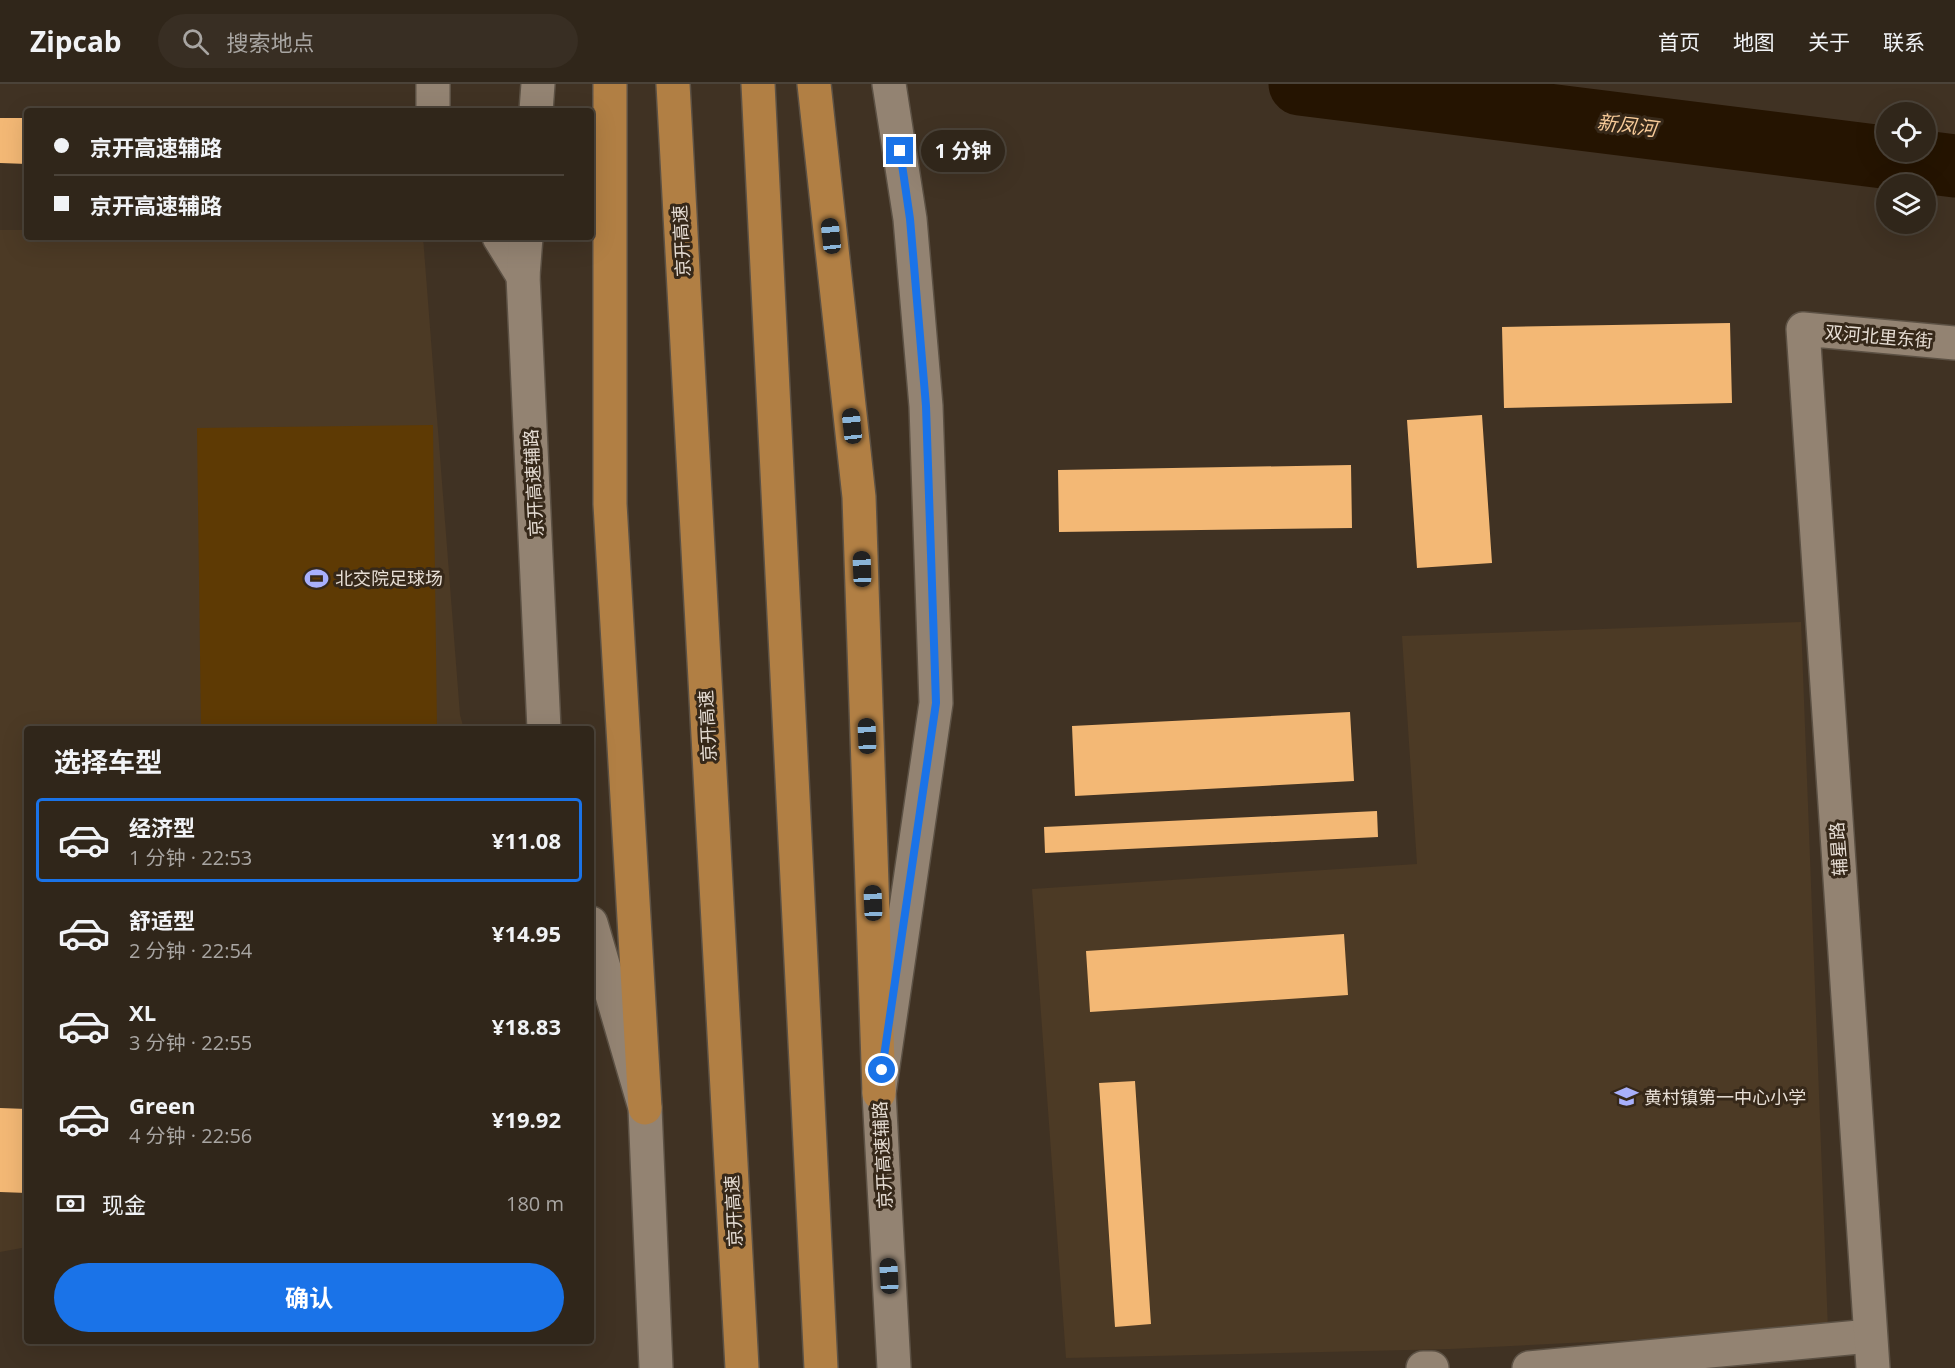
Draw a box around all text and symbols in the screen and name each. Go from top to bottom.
search box [158,14,578,68]
text: Zipcab [30,22,122,60]
icon: search [179,25,212,58]
text: 搜索地点 [227,27,315,57]
text: 首页 [1658,28,1700,56]
text: 地图 [1733,28,1775,56]
text: 关于 [1808,28,1850,56]
text: 联系 [1883,28,1925,56]
map controls [1876,102,1936,234]
button: locate [1876,102,1936,162]
water label: 新凤河 [1596,108,1662,143]
callout: 1 分钟 [921,130,1005,172]
text: 京开高速辅路 [90,132,222,162]
route end [886,137,913,164]
text: 1 分钟 [935,137,991,164]
button: layers [1876,174,1936,234]
text: 京开高速辅路 [90,190,222,220]
street label: 京开高速 [667,204,695,278]
car [820,217,842,255]
street label: 双河北里东街 [1824,319,1934,353]
car [841,407,863,445]
street label: 京开高速辅路 [518,428,548,538]
car [852,551,872,587]
sports icon: 北交院足球场 [304,565,330,591]
place label: 北交院足球场 [335,566,443,590]
street label: 京开高速 [693,689,721,763]
car [857,718,877,754]
text: 选择车型 [54,743,162,780]
text: 经济型 [129,812,195,842]
icon: car [57,813,111,867]
street label: 辅星路 [1824,821,1852,877]
text: ¥11.08 [492,825,561,855]
text: 1 分钟 · 22:53 [129,844,252,871]
car [863,885,883,921]
text: 舒适型 [129,905,195,935]
icon: car [57,906,111,960]
text: ¥14.95 [492,918,561,948]
text: 2 分钟 · 22:54 [129,937,252,964]
text: XL [129,997,156,1027]
icon: car [57,999,111,1053]
text: ¥18.83 [492,1011,561,1041]
text: 3 分钟 · 22:55 [129,1029,252,1056]
route start [868,1056,895,1083]
school or university icon: 黄村镇第一中心小学 [1613,1084,1639,1110]
place label: 黄村镇第一中心小学 [1644,1085,1806,1109]
text: Green [129,1090,195,1120]
icon: car [57,1092,111,1146]
street label: 京开高速辅路 [867,1100,897,1210]
text: ¥19.92 [492,1104,561,1134]
text: 4 分钟 · 22:56 [129,1122,252,1149]
street label: 京开高速 [719,1174,747,1248]
icon: cash [54,1187,87,1220]
text: 现金 [102,1189,146,1219]
text: 180 m [506,1190,564,1217]
car [879,1258,899,1294]
button: 确认 [54,1263,564,1332]

